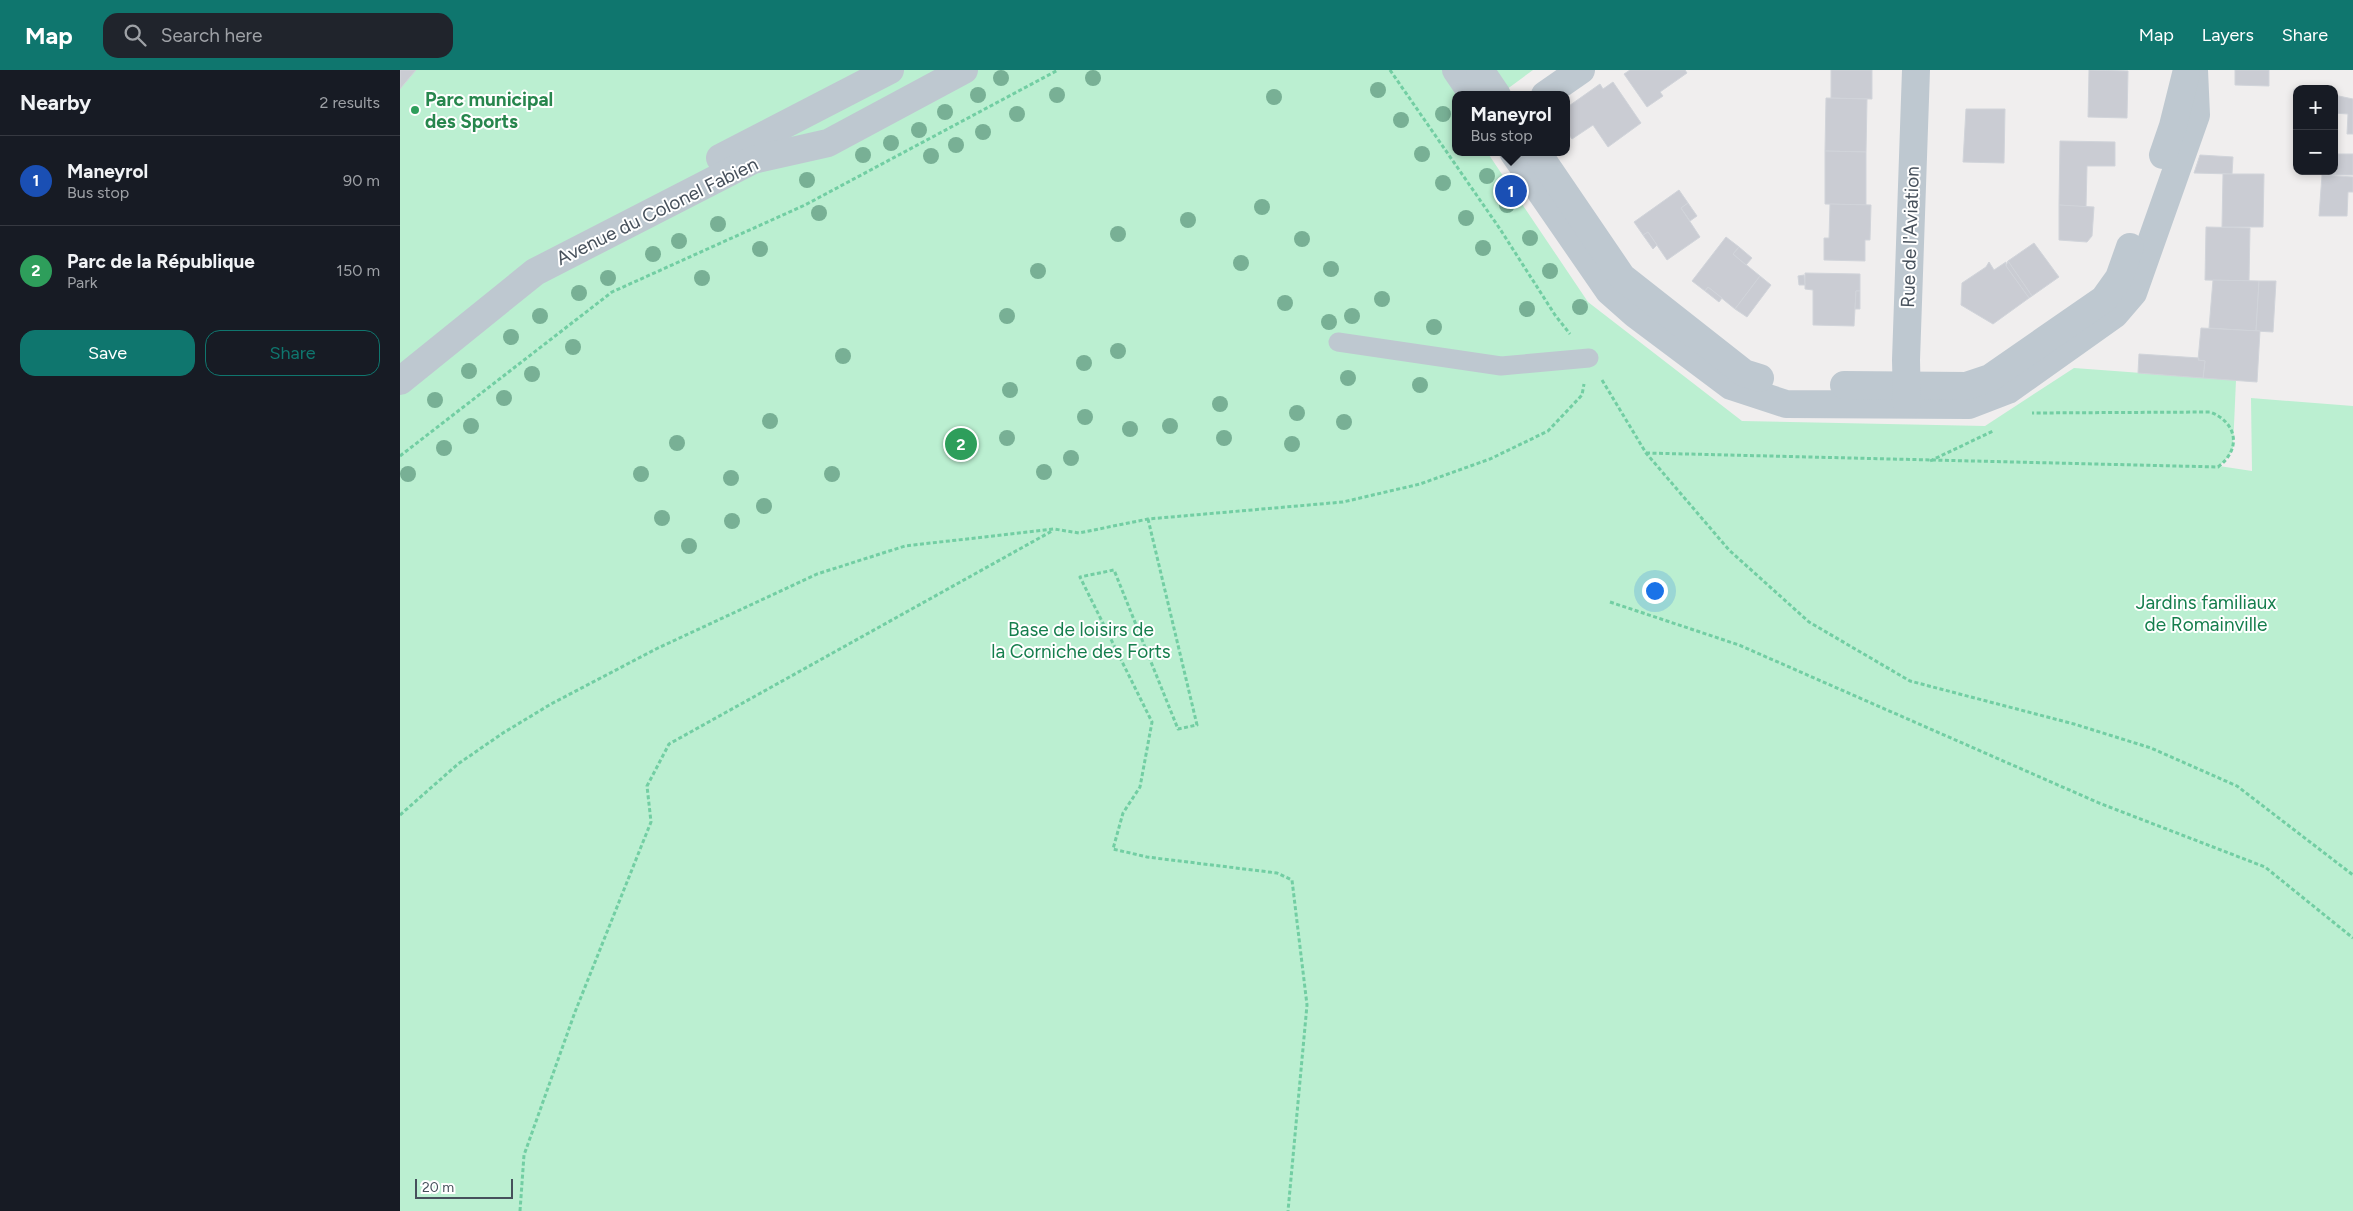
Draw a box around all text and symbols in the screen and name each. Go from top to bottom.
search box [103,13,453,58]
text: Map [25,21,73,50]
icon: search [121,21,149,49]
text: Search here [161,24,262,47]
text: Map [2139,24,2174,46]
text: Layers [2202,24,2254,46]
text: Share [2282,24,2328,46]
map controls [2293,85,2338,175]
button: + [2293,85,2338,130]
place label: Parc municipal des Sports [425,88,553,133]
text: Nearby [20,90,91,115]
popup [1452,91,1570,156]
text: 2 results [320,93,380,112]
text: Maneyrol [1470,103,1552,126]
marker: Parc municipal des Sports [409,104,421,116]
text: Bus stop [1470,126,1533,145]
button: − [2293,130,2338,175]
street label: Avenue du Colonel Fabien [552,152,762,270]
text: Maneyrol [67,160,148,183]
street label: Rue de l'Aviation [1896,166,1924,308]
text: 1 [33,171,39,190]
text: 90 m [343,171,380,190]
pin: 1 [1495,172,1527,210]
text: Bus stop [67,183,129,202]
text: Parc de la République [67,250,255,273]
text: 2 [31,261,41,280]
text: 150 m [336,261,380,280]
text: Park [67,273,97,292]
button: Save [20,330,195,376]
button: Share [205,330,380,376]
pin: 2 [945,425,977,463]
your location [1642,578,1668,604]
park label: Jardins familiaux de Romainville [2136,591,2276,636]
park label: Base de loisirs de la Corniche des Forts [991,618,1171,663]
scale bar [415,1176,512,1199]
text: 20 m [422,1179,454,1196]

